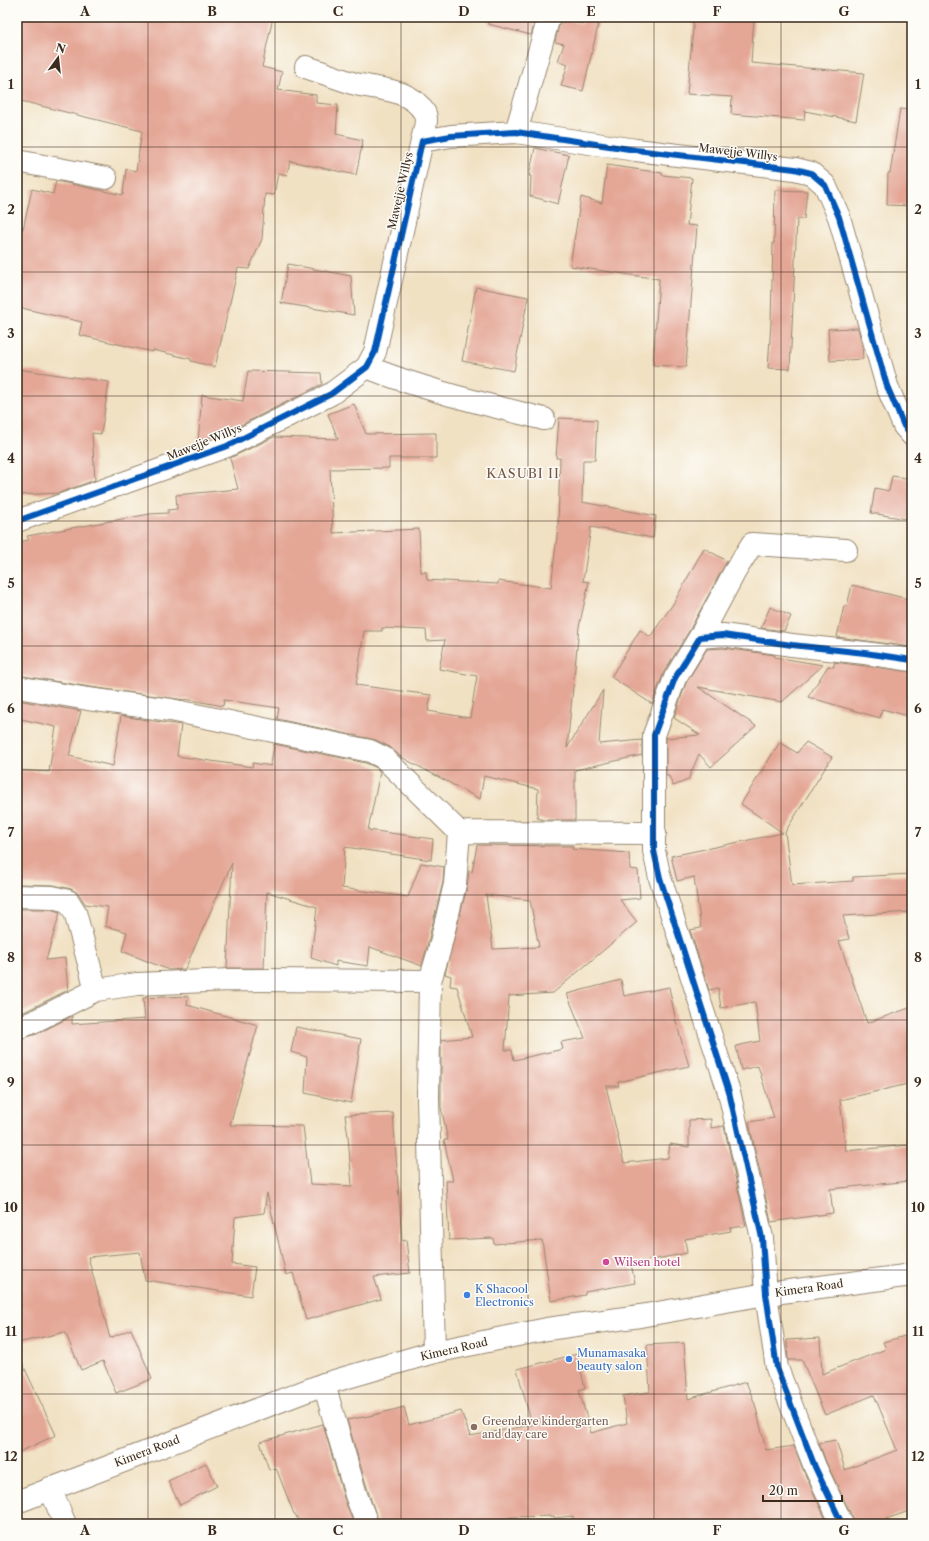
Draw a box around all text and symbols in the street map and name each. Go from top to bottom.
text: A [79,3,91,19]
text: B [207,3,217,19]
text: C [333,3,343,19]
text: D [458,3,470,19]
text: E [586,3,596,19]
text: F [713,3,722,19]
text: G [838,3,850,19]
north arrow [38,38,78,78]
text: N [54,40,67,56]
text: 1 [8,76,14,92]
text: 1 [915,76,921,92]
street label: Mawejje Willys [698,140,778,164]
street label: Mawejje Willys [384,151,416,231]
text: 2 [7,201,15,217]
text: 2 [914,201,922,217]
text: 3 [7,325,15,341]
text: 3 [914,325,922,341]
street label: Mawejje Willys [165,421,244,463]
text: 4 [7,450,15,466]
text: 4 [914,450,922,466]
district label: KASUBI II [486,465,560,481]
text: 5 [7,575,15,591]
text: 5 [914,575,922,591]
text: 6 [7,700,15,716]
text: 6 [914,700,922,716]
text: 7 [8,824,15,840]
text: 7 [915,824,922,840]
text: 8 [7,949,15,965]
text: 8 [914,949,922,965]
text: 9 [7,1074,15,1090]
text: 9 [914,1074,922,1090]
text: 10 [4,1199,18,1215]
text: 10 [911,1199,925,1215]
place label: Wilsen hotel [613,1255,681,1269]
marker: Wilsen hotel [601,1257,611,1267]
street label: Kimera Road [774,1276,844,1300]
place label: K Shacool Electronics [475,1282,534,1309]
marker: K Shacool Electronics [462,1290,472,1300]
text: 11 [5,1323,17,1339]
text: 11 [912,1323,924,1339]
street label: Kimera Road [419,1334,489,1364]
place label: Munamasaka beauty salon [577,1346,646,1373]
marker: Munamasaka beauty salon [564,1354,574,1364]
place label: Greendave kindergarten and day care [482,1414,609,1441]
marker: Greendave kindergarten and day care [469,1422,479,1432]
street label: Kimera Road [112,1432,182,1470]
text: 12 [4,1448,18,1464]
text: 12 [911,1448,925,1464]
scale bar [763,1477,842,1503]
text: 20 m [769,1483,798,1498]
text: A [79,1522,91,1538]
text: B [207,1522,217,1538]
text: C [333,1522,343,1538]
text: D [458,1522,470,1538]
text: E [586,1522,596,1538]
text: F [713,1522,722,1538]
text: G [838,1522,850,1538]

